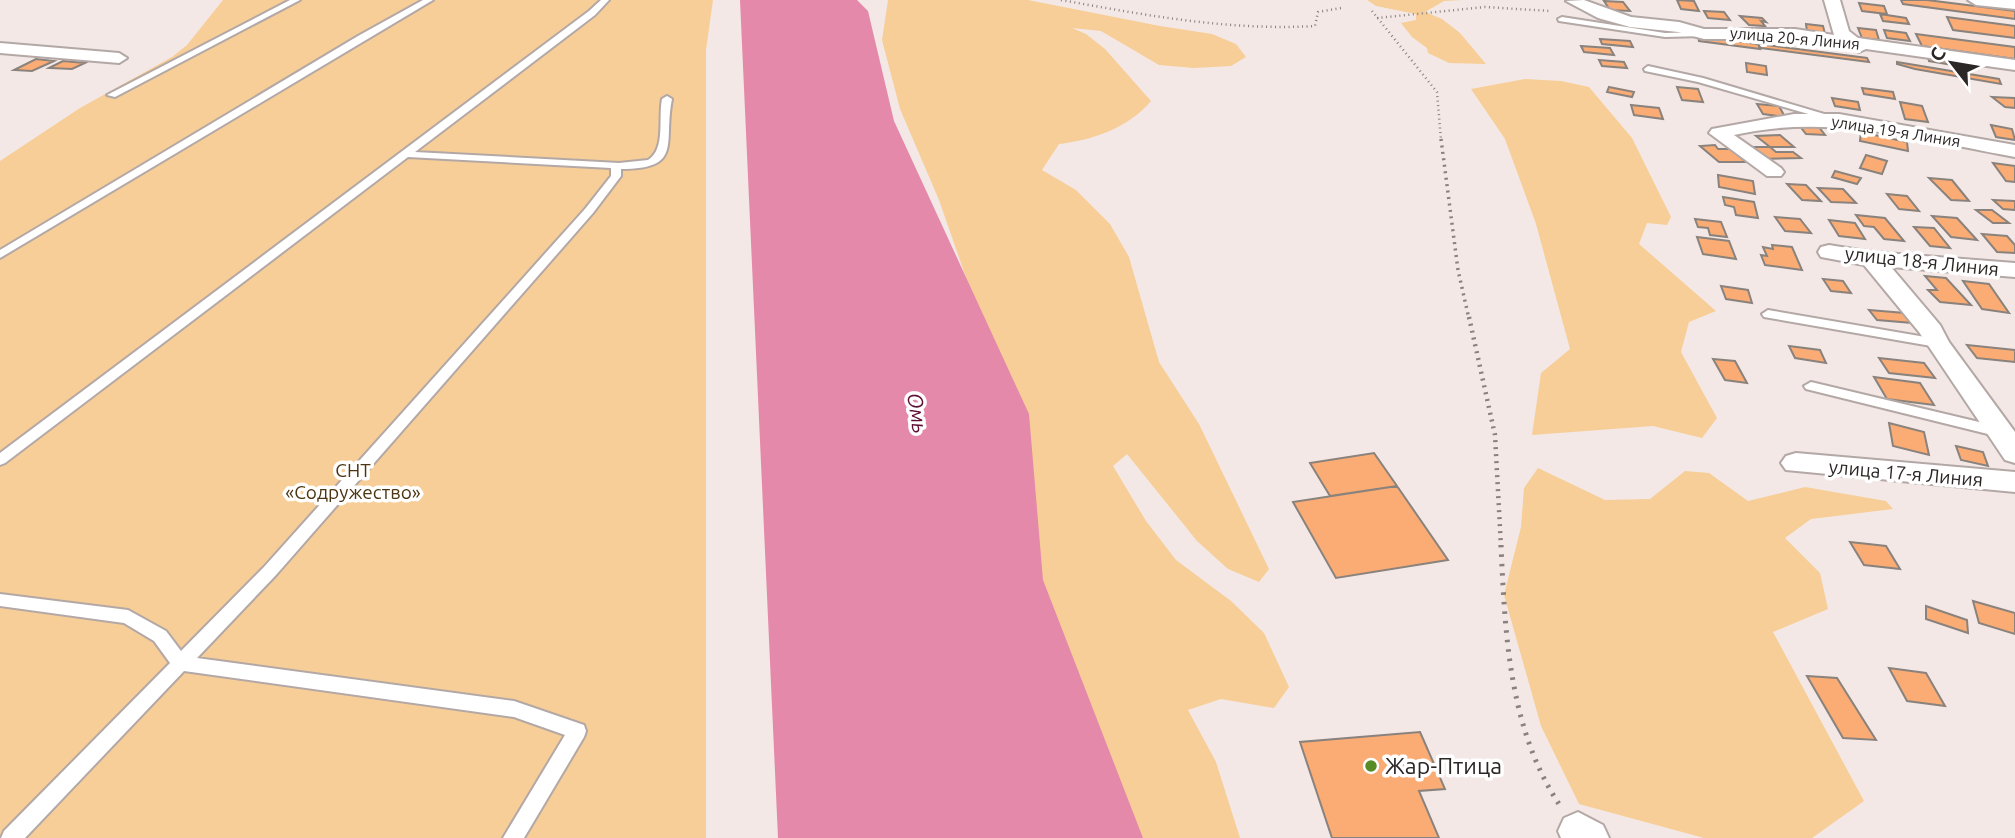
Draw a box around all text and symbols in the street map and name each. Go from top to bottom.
street label: улица 20-я Линия [1729,23,1861,53]
north arrow [1917,28,1987,98]
text: С [1925,43,1950,65]
street label: улица 19-я Линия [1830,112,1962,150]
street label: улица 18-я Линия [1844,242,2000,280]
water label: Омь [903,391,933,435]
street label: улица 17-я Линия [1828,455,1984,491]
park label: СНТ «Содружество» [285,459,421,503]
place label: Жар-Птица [1385,753,1502,778]
marker: Жар-Птица [1363,758,1379,774]

